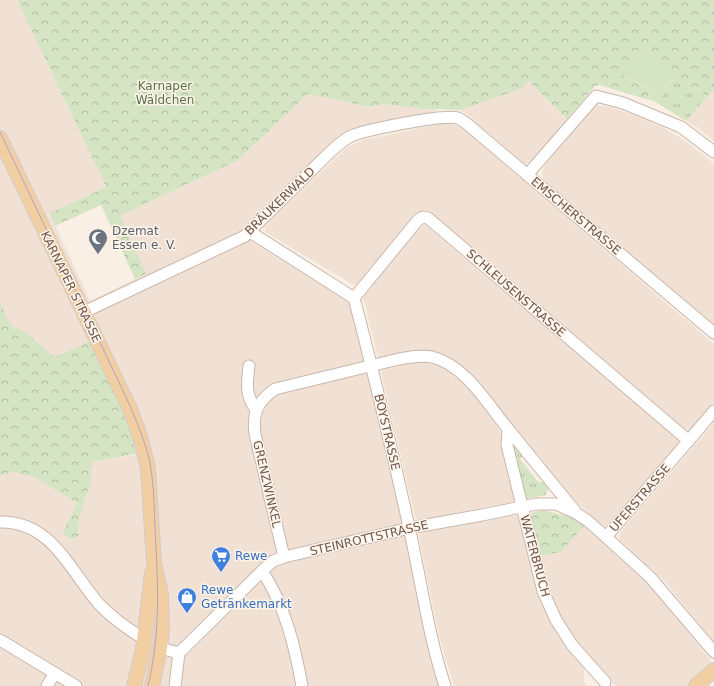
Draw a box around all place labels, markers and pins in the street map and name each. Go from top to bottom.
place label: Dzemat Essen e. V. [112,224,176,252]
mosque icon: Dzemat Essen e. V. [87,227,109,255]
supermarket icon: Rewe [210,545,232,573]
place label: Rewe [235,549,267,563]
place label: Rewe Getränkemarkt [201,583,292,611]
shop icon: Rewe Getränkemarkt [176,586,198,614]

